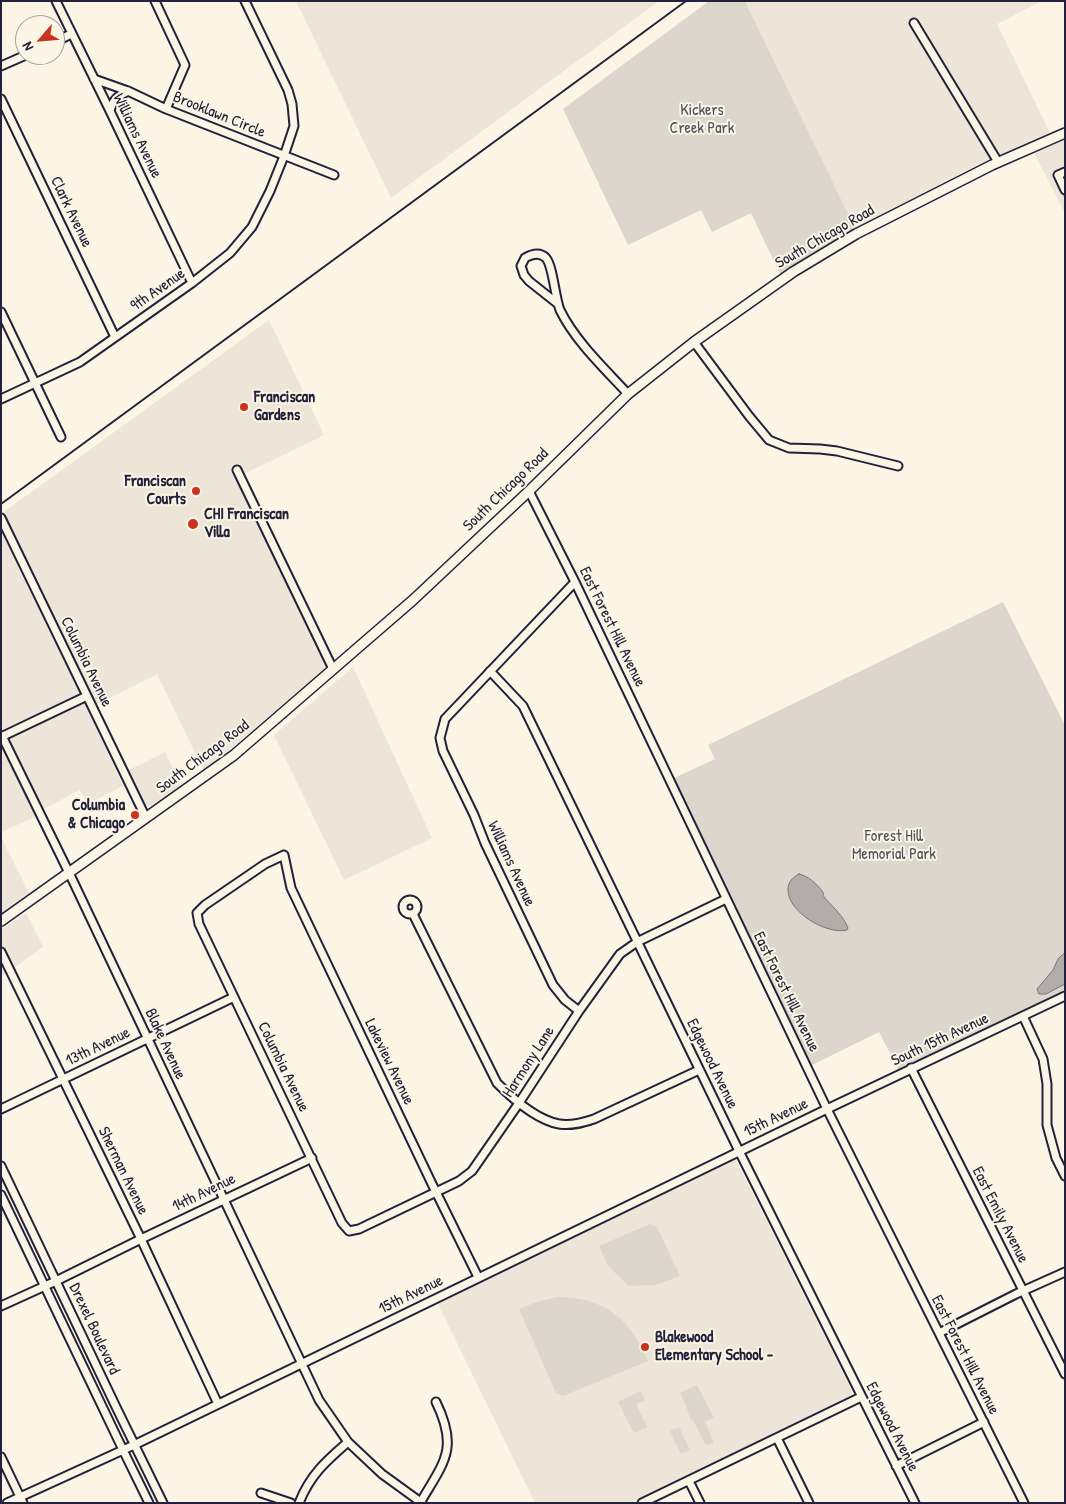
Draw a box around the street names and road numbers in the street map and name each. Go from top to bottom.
street label: Brooklawn Circle [170,88,268,142]
street label: Williams Avenue [108,91,166,181]
street label: Clark Avenue [46,173,96,251]
street label: South Chicago Road [772,201,878,273]
street label: 9th Avenue [127,264,189,316]
street label: South Chicago Road [459,444,553,536]
street label: East Forest Hill Avenue [575,564,649,690]
street label: Columbia Avenue [56,614,116,710]
street label: South Chicago Road [153,716,253,798]
street label: Williams Avenue [483,818,539,910]
street label: East Forest Hill Avenue [749,929,823,1055]
street label: Blake Avenue [140,1006,190,1082]
street label: South 15th Avenue [888,1009,992,1071]
street label: Lakeview Avenue [360,1016,418,1108]
street label: Edgewood Avenue [682,1016,742,1112]
street label: Columbia Avenue [253,1019,313,1115]
street label: 13th Avenue [63,1023,133,1071]
street label: Harmony Lane [499,1023,559,1101]
street label: 15th Avenue [741,1094,811,1142]
street label: Sherman Avenue [93,1124,153,1218]
street label: East Emily Avenue [967,1164,1033,1266]
street label: 14th Avenue [169,1169,239,1217]
street label: 15th Avenue [376,1271,446,1319]
street label: Drexel Boulevard [65,1280,123,1378]
street label: East Forest Hill Avenue [927,1292,1003,1418]
street label: Edgewood Avenue [861,1379,923,1475]

